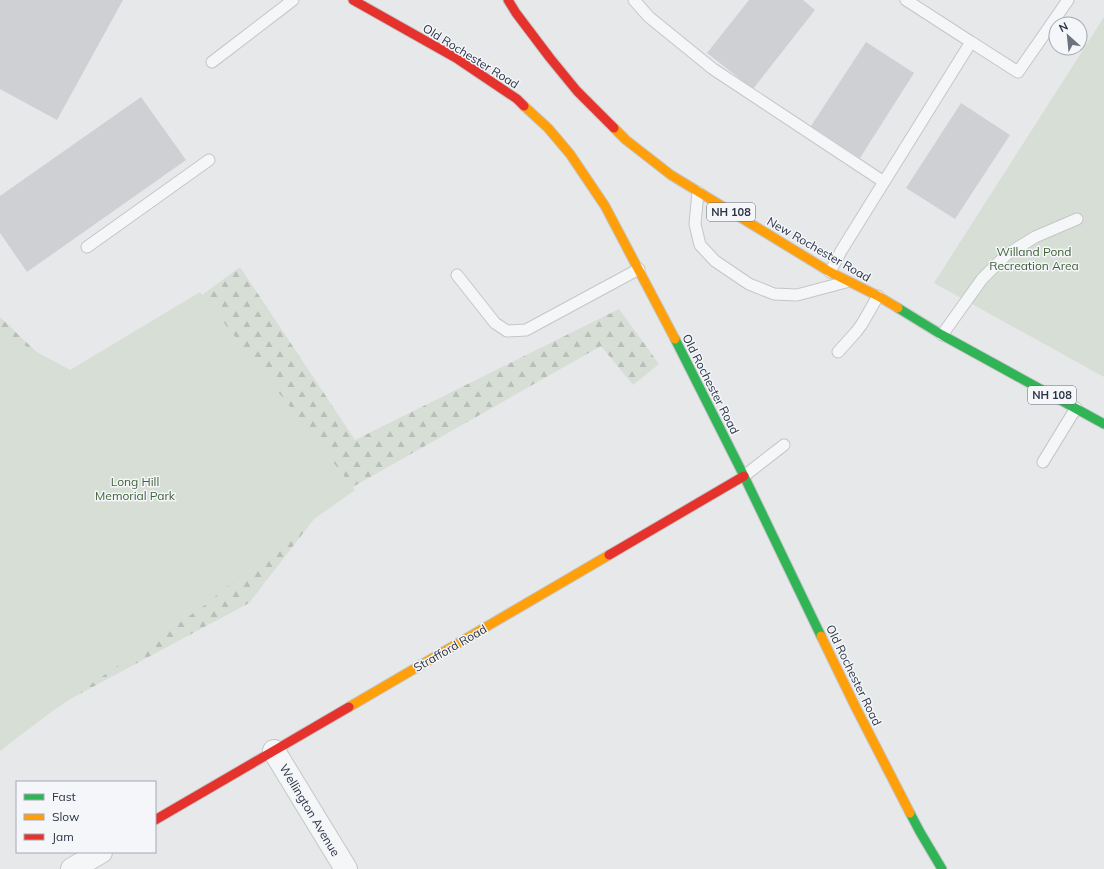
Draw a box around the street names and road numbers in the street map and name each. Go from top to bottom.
street label: Old Rochester Road [420,20,522,92]
road number: NH 108 [707,203,755,221]
street label: New Rochester Road [765,213,873,285]
street label: Old Rochester Road [679,331,743,437]
road number: NH 108 [1028,386,1076,404]
street label: Strafford Road [411,621,489,675]
street label: Old Rochester Road [823,622,885,728]
street label: Wellington Avenue [277,761,343,859]

